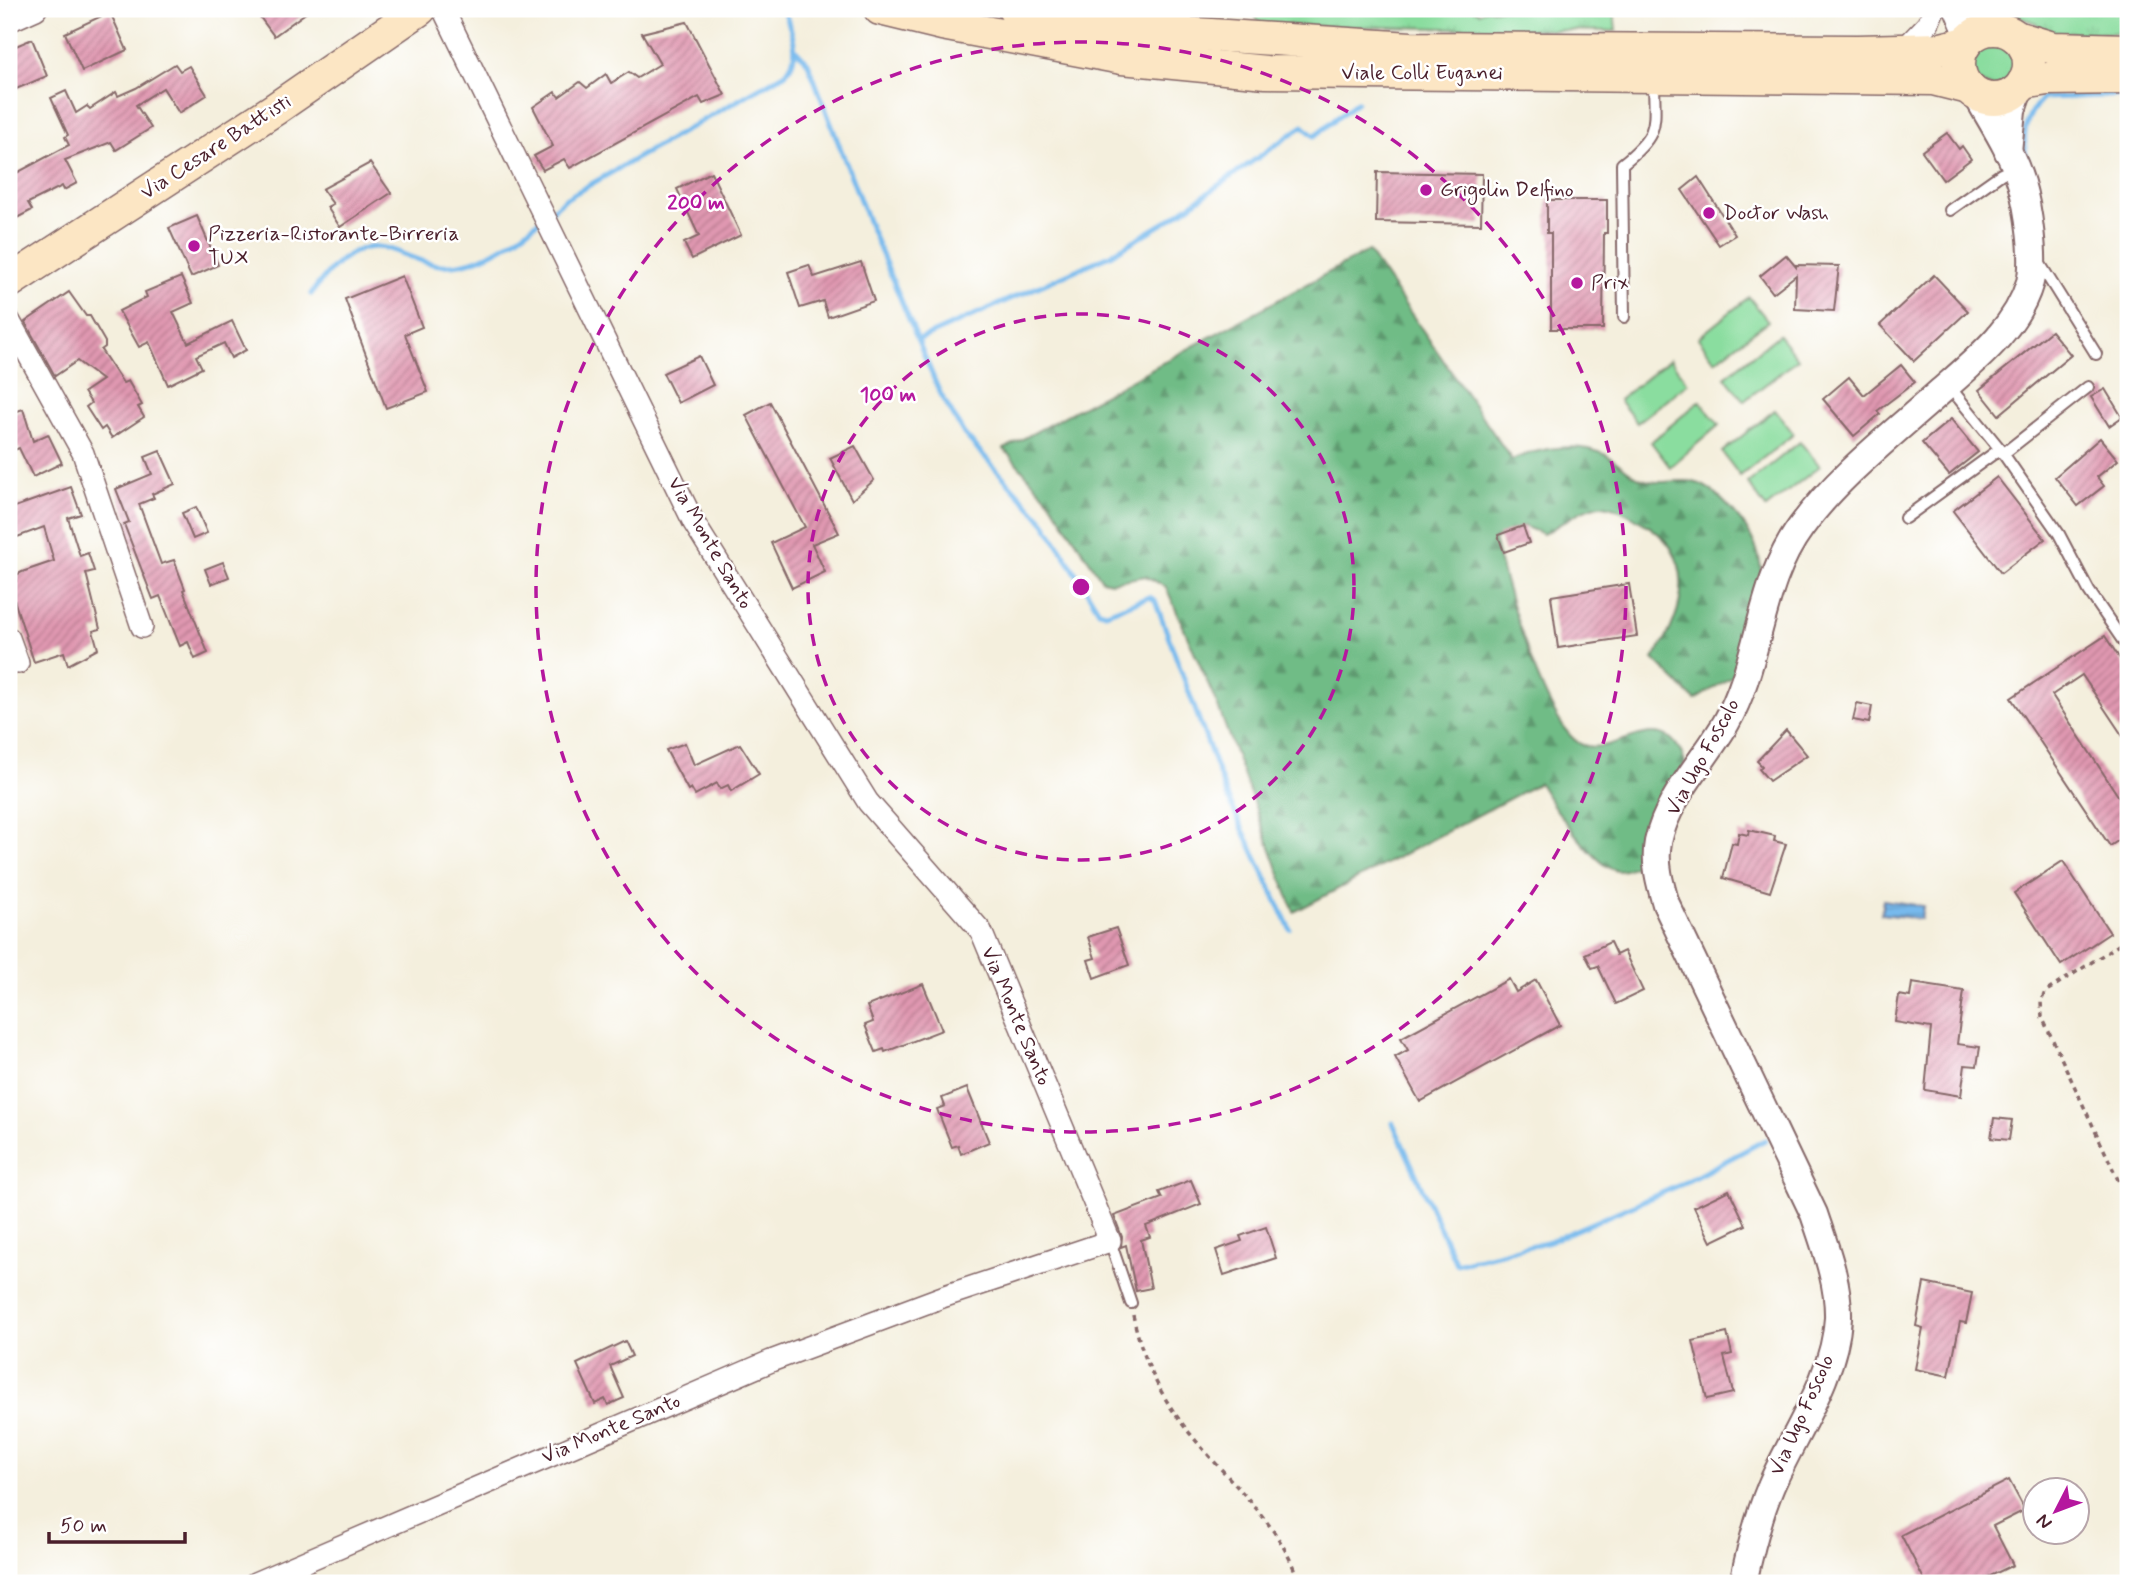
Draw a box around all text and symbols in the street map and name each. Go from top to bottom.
street label: Viale Colli Euganei [1341,59,1503,87]
street label: Via Cesare Battisti [135,88,297,206]
place label: Grigolin Delfino [1440,176,1574,205]
marker: Grigolin Delfino [1418,182,1434,198]
text: 200 m [667,189,725,217]
place label: Doctor Wash [1723,199,1829,227]
marker: Doctor Wash [1701,205,1717,221]
place label: Pizzeria-Ristorante-Birreria TUX [208,220,459,272]
marker: Pizzeria-Ristorante-Birreria TUX [186,238,202,254]
place label: Prix [1591,269,1629,297]
marker: Prix [1569,275,1585,291]
text: 100 m [860,381,916,409]
street label: Via Monte Santo [661,472,759,614]
centre of rings [1069,575,1093,599]
street label: Via Ugo Foscolo [1659,693,1747,821]
street label: Via Monte Santo [974,942,1058,1090]
street label: Via Ugo Foscolo [1763,1350,1841,1480]
street label: Via Monte Santo [537,1387,685,1471]
north arrow [2022,1476,2092,1546]
scale bar [49,1501,186,1545]
text: N [2031,1508,2058,1534]
text: 50 m [60,1512,107,1540]

